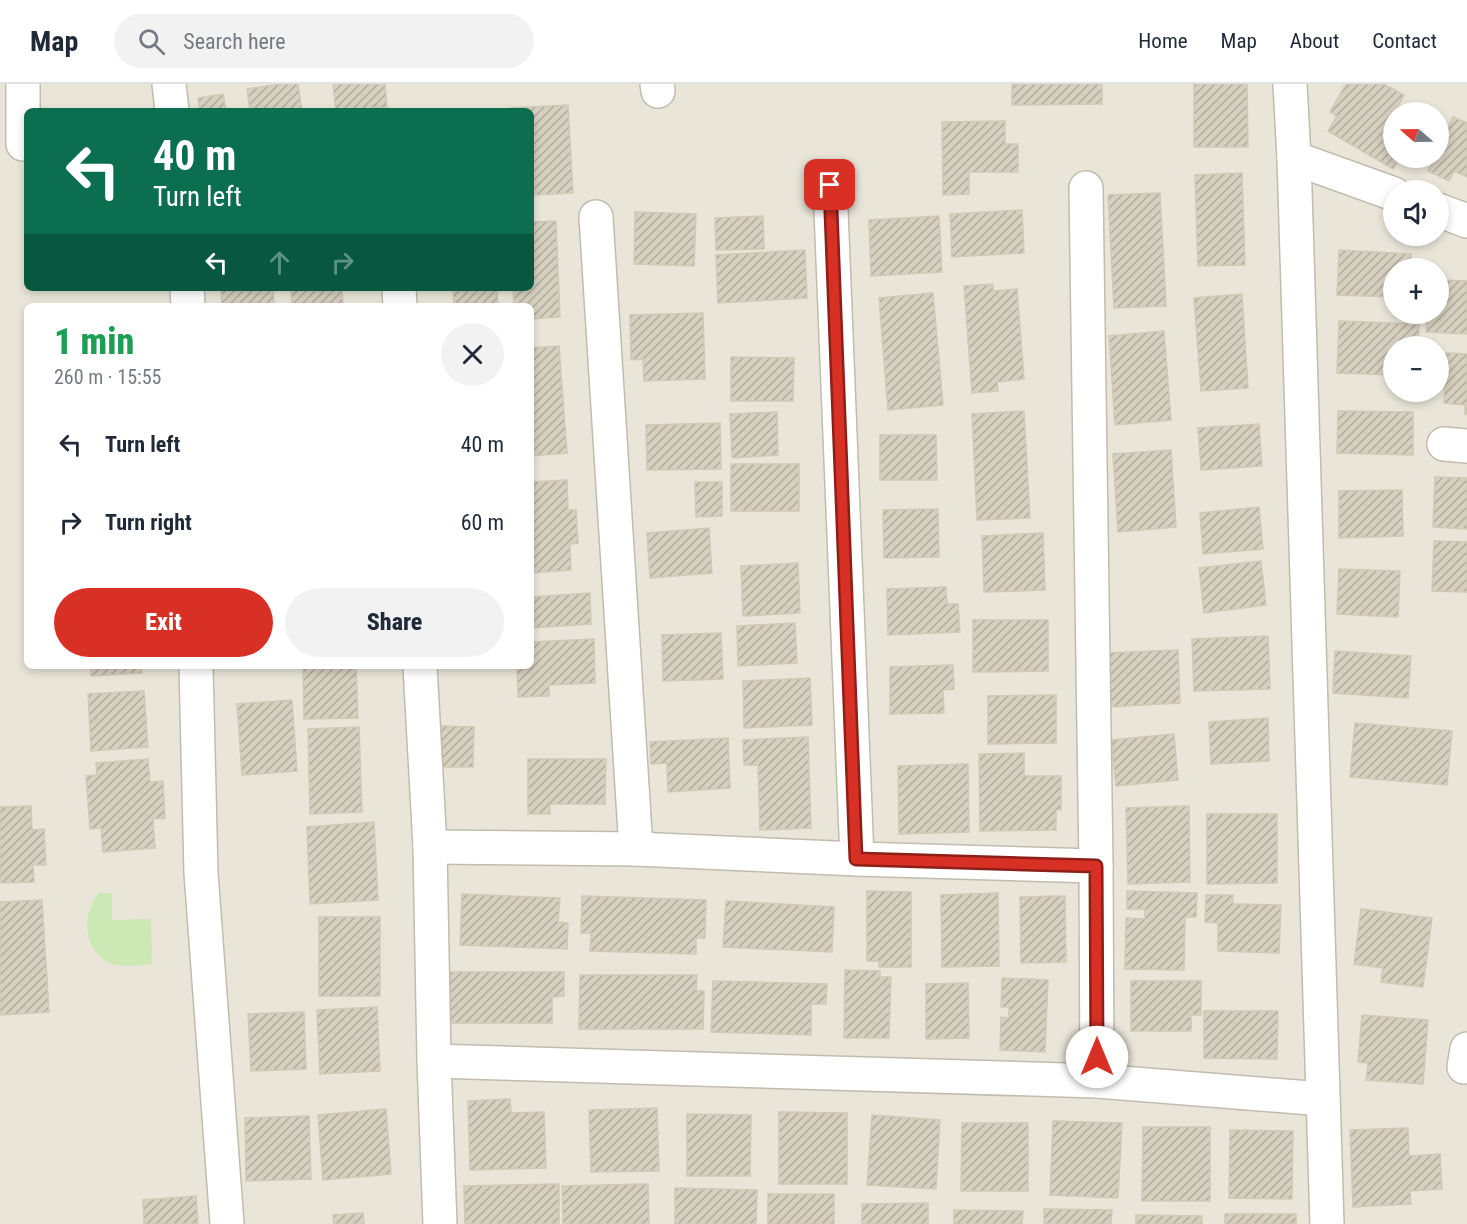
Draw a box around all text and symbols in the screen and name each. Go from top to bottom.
search box [114,14,534,68]
text: Map [30,25,78,58]
icon: search [135,25,168,58]
text: Search here [183,29,286,54]
text: Home [1138,29,1188,53]
text: Map [1221,29,1257,53]
text: About [1290,29,1339,53]
text: Contact [1372,29,1437,53]
north arrow [1383,102,1449,168]
map controls [1383,102,1449,402]
text: 40 m [153,131,236,180]
icon: left [54,132,132,210]
pin [804,159,855,210]
icon: arrive [813,168,846,201]
button: sound [1383,180,1449,246]
text: Turn left [153,181,242,213]
icon: left [200,246,233,279]
icon: ahead [263,246,296,279]
icon: right [326,246,359,279]
button: + [1383,258,1449,324]
text: 1 min [54,321,134,363]
button: close [441,323,504,386]
button: − [1383,336,1449,402]
text: 260 m · 15:55 [54,365,161,389]
icon: left [54,428,87,461]
text: Turn left [105,432,180,457]
text: 40 m [461,432,504,457]
icon: right [54,506,87,539]
text: Turn right [105,510,192,535]
text: 60 m [461,510,504,535]
button: Exit [54,588,273,657]
button: Share [285,588,504,657]
position arrow [1065,1025,1129,1089]

